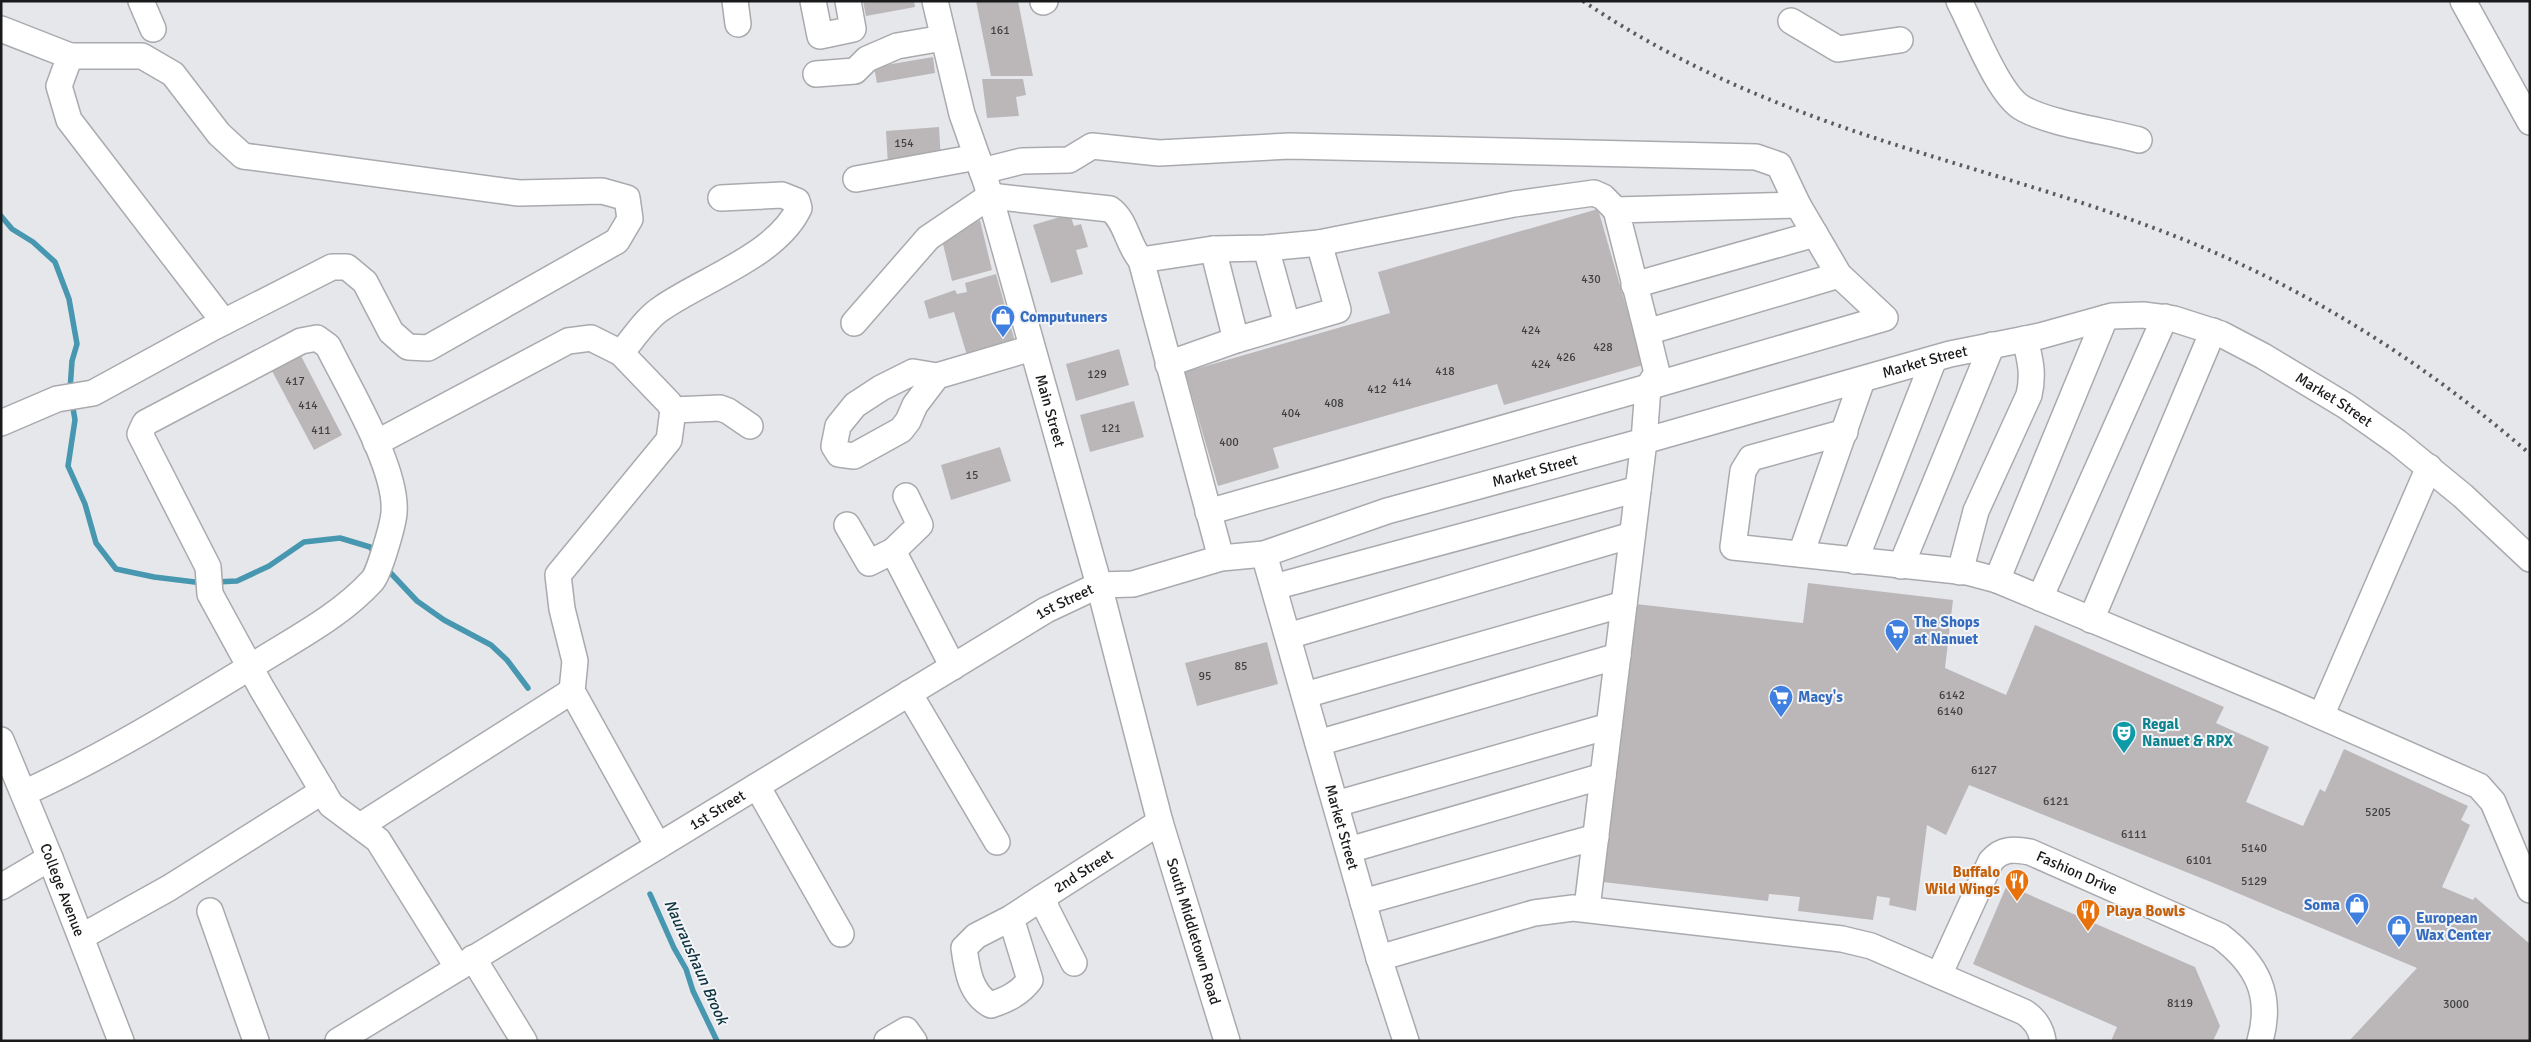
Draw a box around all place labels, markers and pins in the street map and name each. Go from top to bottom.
shop icon: Computuners [990,304,1016,338]
place label: Computuners [1020,308,1108,326]
place label: The Shops at Nanuet [1914,613,1980,648]
supermarket icon: The Shops at Nanuet [1884,618,1910,652]
supermarket icon: Macy's [1768,684,1794,718]
place label: Macy's [1798,688,1843,706]
place label: Regal Nanuet & RPX [2142,715,2234,750]
theatre icon: Regal Nanuet & RPX [2111,720,2137,754]
place label: Buffalo Wild Wings [1925,863,2000,898]
restaurant icon: Buffalo Wild Wings [2004,868,2030,902]
shop icon: Soma [2344,892,2370,926]
place label: Soma [2304,896,2340,914]
restaurant icon: Playa Bowls [2075,898,2101,932]
place label: Playa Bowls [2106,902,2185,920]
place label: European Wax Center [2416,909,2491,944]
shop icon: European Wax Center [2386,914,2412,948]

